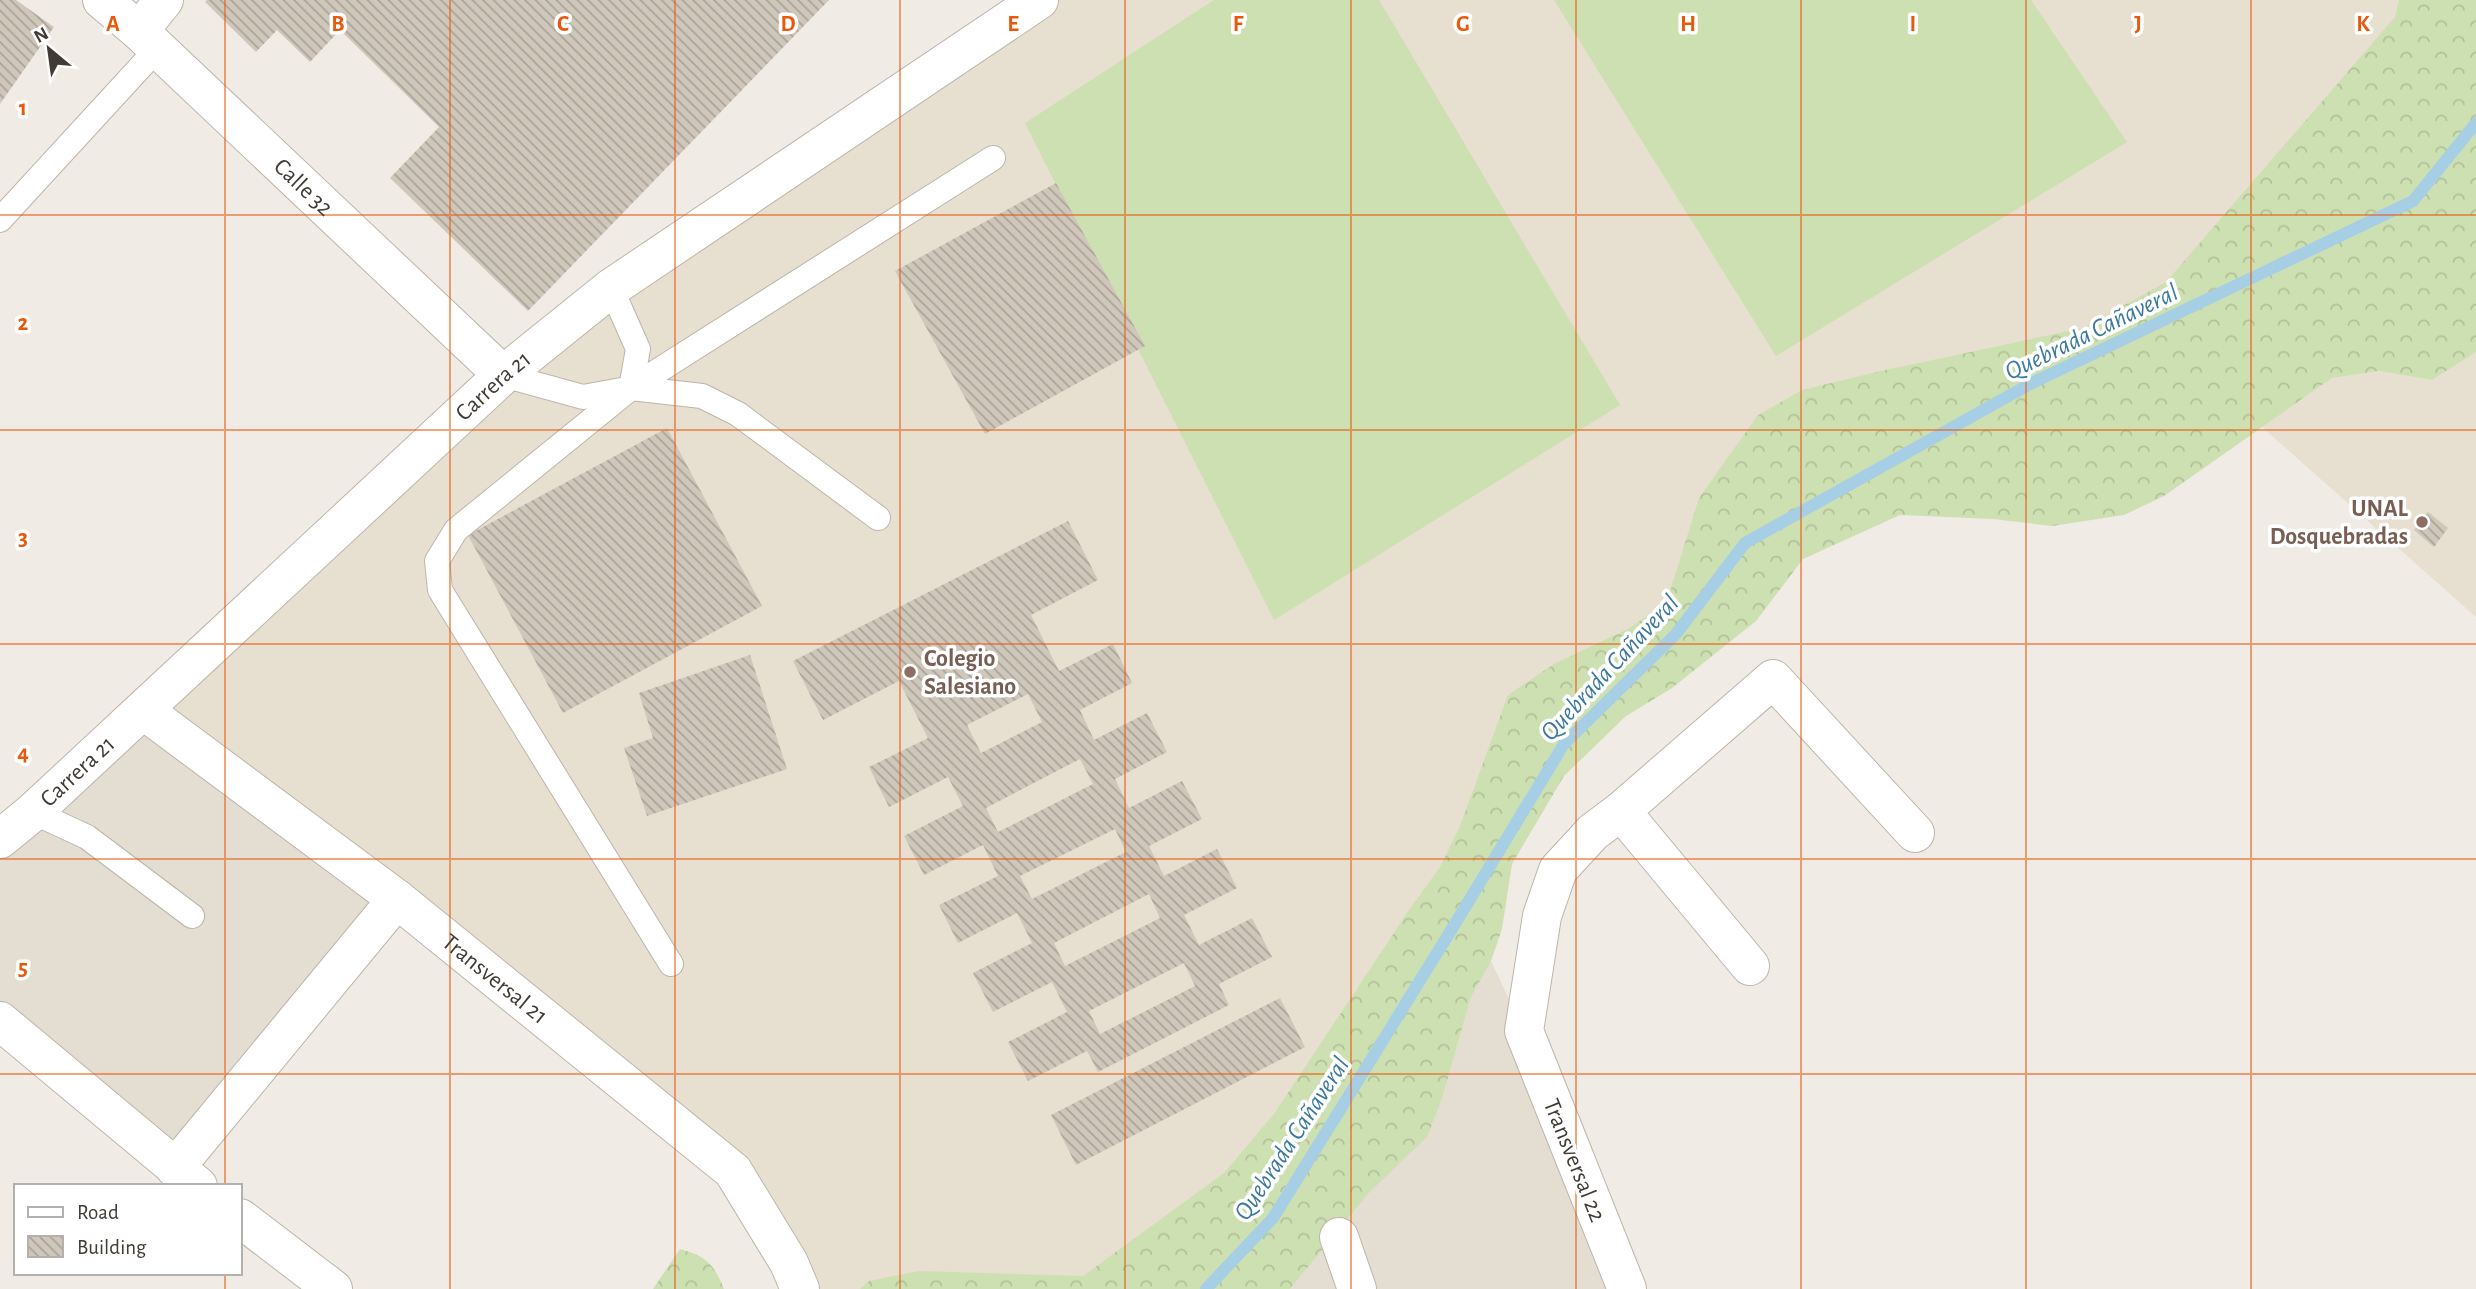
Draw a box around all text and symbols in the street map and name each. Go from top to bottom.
text: A [106,13,120,36]
text: B [331,13,345,36]
text: C [557,13,569,36]
text: D [780,13,796,36]
text: E [1007,13,1019,36]
text: F [1233,13,1244,36]
text: G [1456,13,1470,36]
text: H [1680,13,1696,36]
text: I [1910,13,1916,36]
text: J [2134,13,2142,36]
text: K [2356,13,2370,36]
north arrow [14,14,84,84]
text: N [31,24,52,47]
text: 1 [19,97,27,120]
street label: Calle 32 [269,154,337,221]
water label: Quebrada Cañaveral [2001,279,2182,385]
text: 2 [18,312,29,335]
street label: Carrera 21 [451,347,536,426]
place label: UNAL Dosquebradas [2270,497,2409,549]
marker: UNAL Dosquebradas [2414,514,2430,530]
text: 3 [18,527,28,550]
water label: Quebrada Cañaveral [1536,590,1684,746]
place label: Colegio Salesiano [924,647,1016,699]
marker: Colegio Salesiano [902,664,918,680]
street label: Carrera 21 [36,732,120,812]
text: 4 [17,742,29,765]
street label: Transversal 21 [437,930,552,1029]
text: 5 [18,957,28,980]
water label: Quebrada Cañaveral [1229,1052,1354,1225]
street label: Transversal 22 [1539,1096,1610,1225]
legend [14,1184,242,1275]
text: Road [77,1202,119,1223]
text: Building [77,1237,147,1258]

